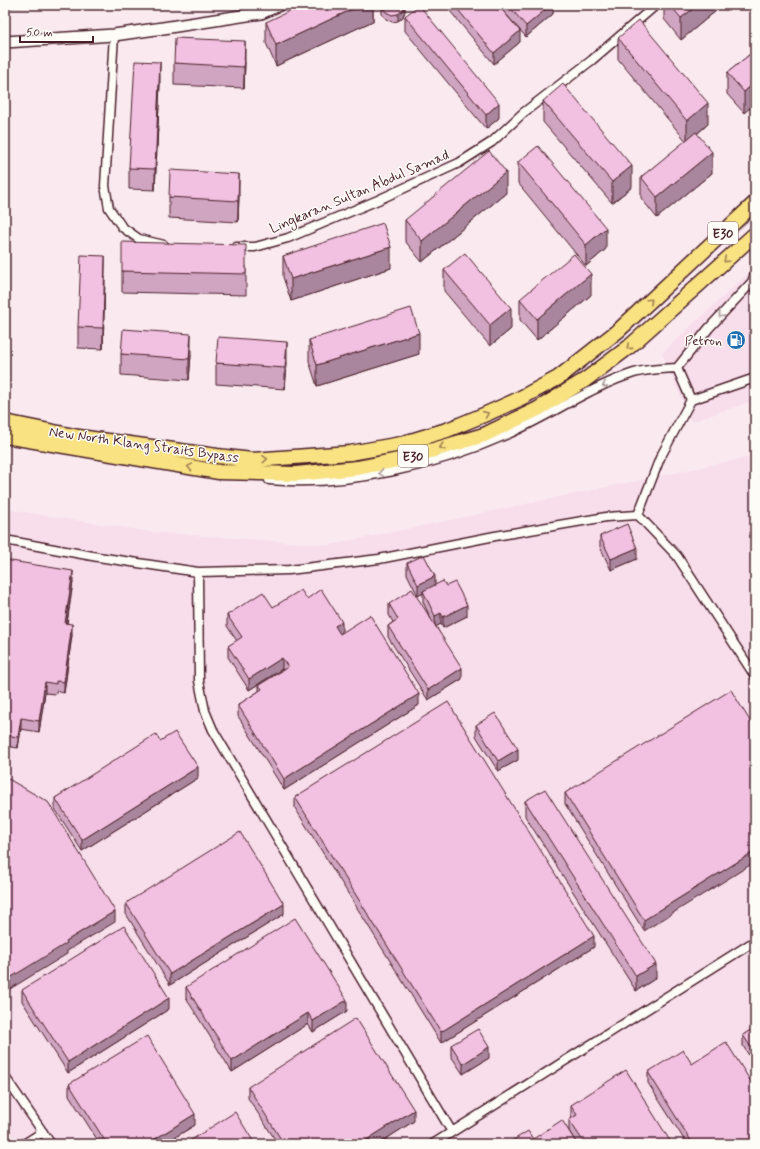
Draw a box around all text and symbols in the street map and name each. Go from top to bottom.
scale bar [20,18,93,44]
text: 50 m [26,25,53,41]
street label: Lingkaran Sultan Abdul Samad [267,146,452,239]
road number: E30 [708,222,738,244]
one-way arrow [723,255,731,262]
one-way arrow [645,298,653,306]
one-way arrow [719,310,726,318]
fuel station icon: Petron [725,329,747,351]
place label: Petron [685,332,722,350]
one-way arrow [627,342,634,349]
one-way arrow [602,380,609,388]
one-way arrow [483,410,490,418]
street label: New North Klang Straits Bypass [48,423,240,467]
one-way arrow [439,442,446,451]
road number: E30 [398,445,428,467]
one-way arrow [262,454,268,463]
one-way arrow [187,463,193,472]
one-way arrow [378,468,384,477]

